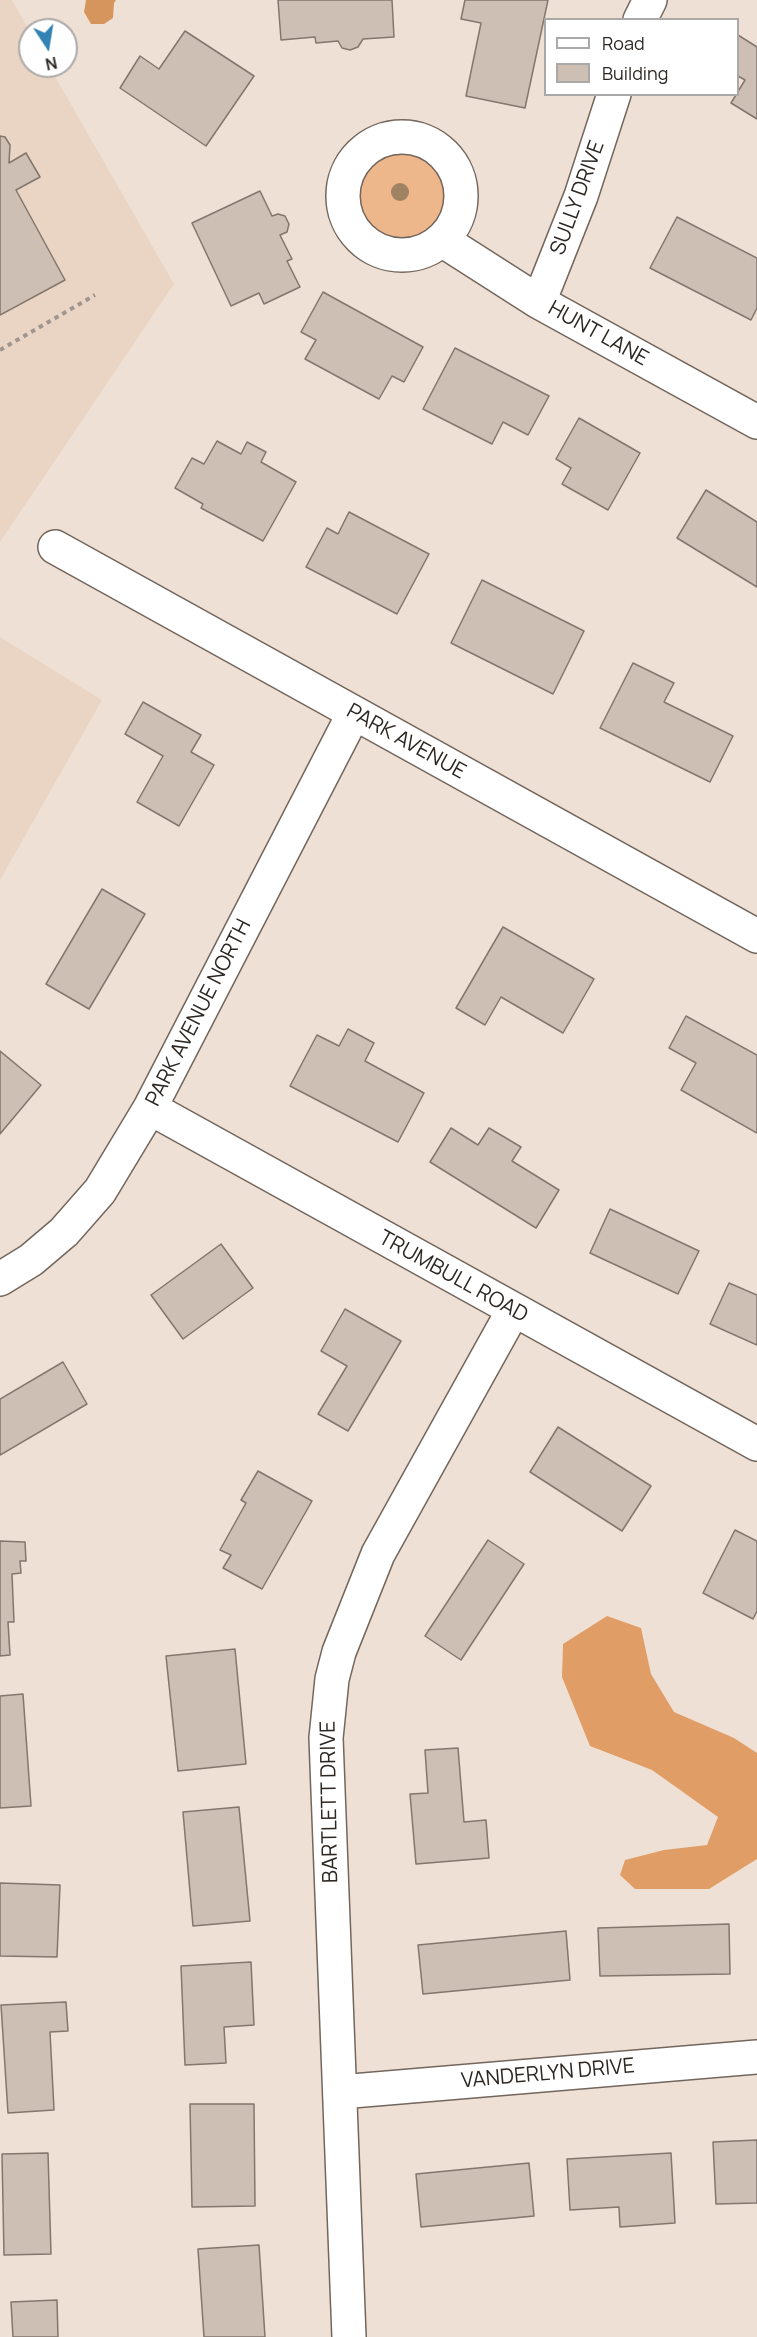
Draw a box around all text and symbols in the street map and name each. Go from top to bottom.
north arrow [18,18,78,78]
legend [544,18,739,96]
text: Road [602,31,645,55]
text: N [43,52,59,76]
text: Building [602,61,668,85]
street label: SULLY DRIVE [546,137,610,259]
street label: HUNT LANE [544,296,652,372]
street label: PARK AVENUE [342,699,470,785]
street label: PARK AVENUE NORTH [141,915,257,1111]
street label: TRUMBULL ROAD [374,1226,532,1328]
street label: BARTLETT DRIVE [316,1721,344,1883]
street label: VANDERLYN DRIVE [460,2054,636,2094]

